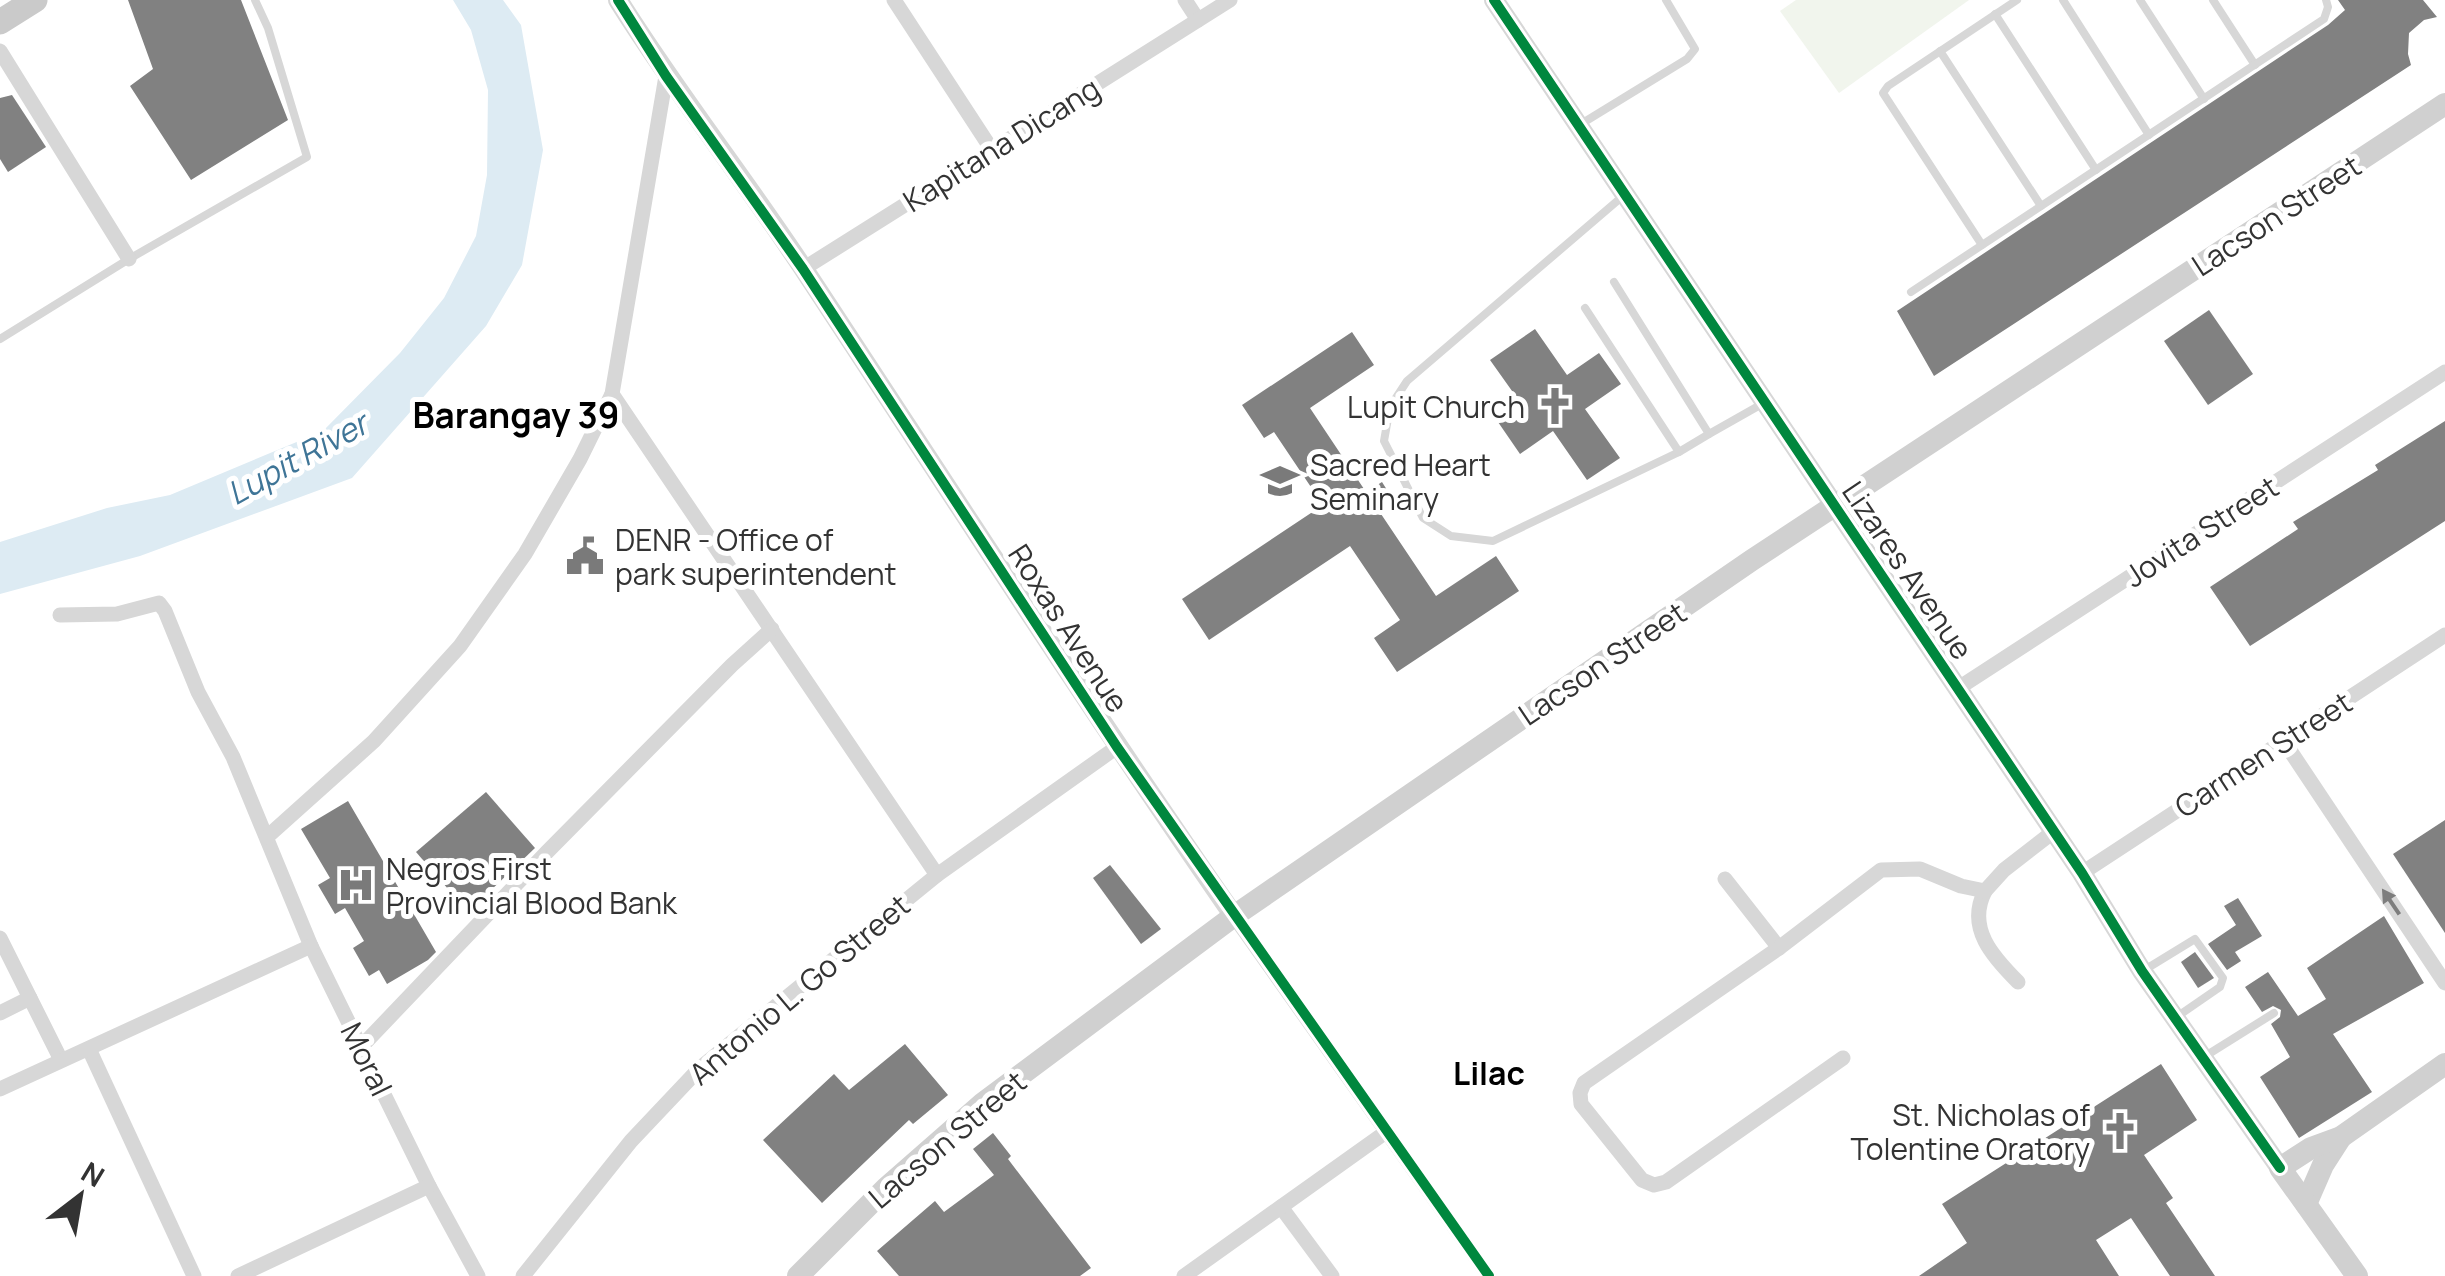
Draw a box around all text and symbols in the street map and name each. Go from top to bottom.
street label: Kapitana Dicang [895,67,1107,221]
street label: Lacson Street [2183,145,2369,285]
church icon: Lupit Church [1534,385,1576,427]
place label: Lupit Church [1347,386,1525,427]
district label: Barangay 39 [412,391,620,439]
water label: Lupit River [219,399,379,515]
place label: Sacred Heart Seminary [1310,444,1491,519]
school or university icon: Sacred Heart Seminary [1259,460,1301,502]
street label: Jovita Street [2116,466,2286,596]
street label: Lizares Avenue [1833,473,1983,667]
place label: DENR - Office of park superintendent [615,519,897,594]
public building icon: DENR - Office of park superintendent [564,535,606,577]
street label: Roxas Avenue [999,536,1139,720]
street label: Lacson Street [1510,592,1694,734]
street label: Carmen Street [2167,681,2359,827]
place label: Negros First Provincial Blood Bank [386,848,678,923]
hospital icon: Negros First Provincial Blood Bank [335,864,377,906]
street label: Antonio L. Go Street [680,884,918,1094]
one-way arrow [2382,888,2401,916]
street label: Moral [332,1015,402,1103]
district label: Lilac [1453,1051,1525,1095]
street label: Lacson Street [860,1061,1034,1217]
place label: St. Nicholas of Tolentine Oratory [1850,1094,2090,1169]
church icon: St. Nicholas of Tolentine Oratory [2099,1110,2141,1152]
north arrow [30,1146,130,1246]
text: N [75,1152,112,1195]

